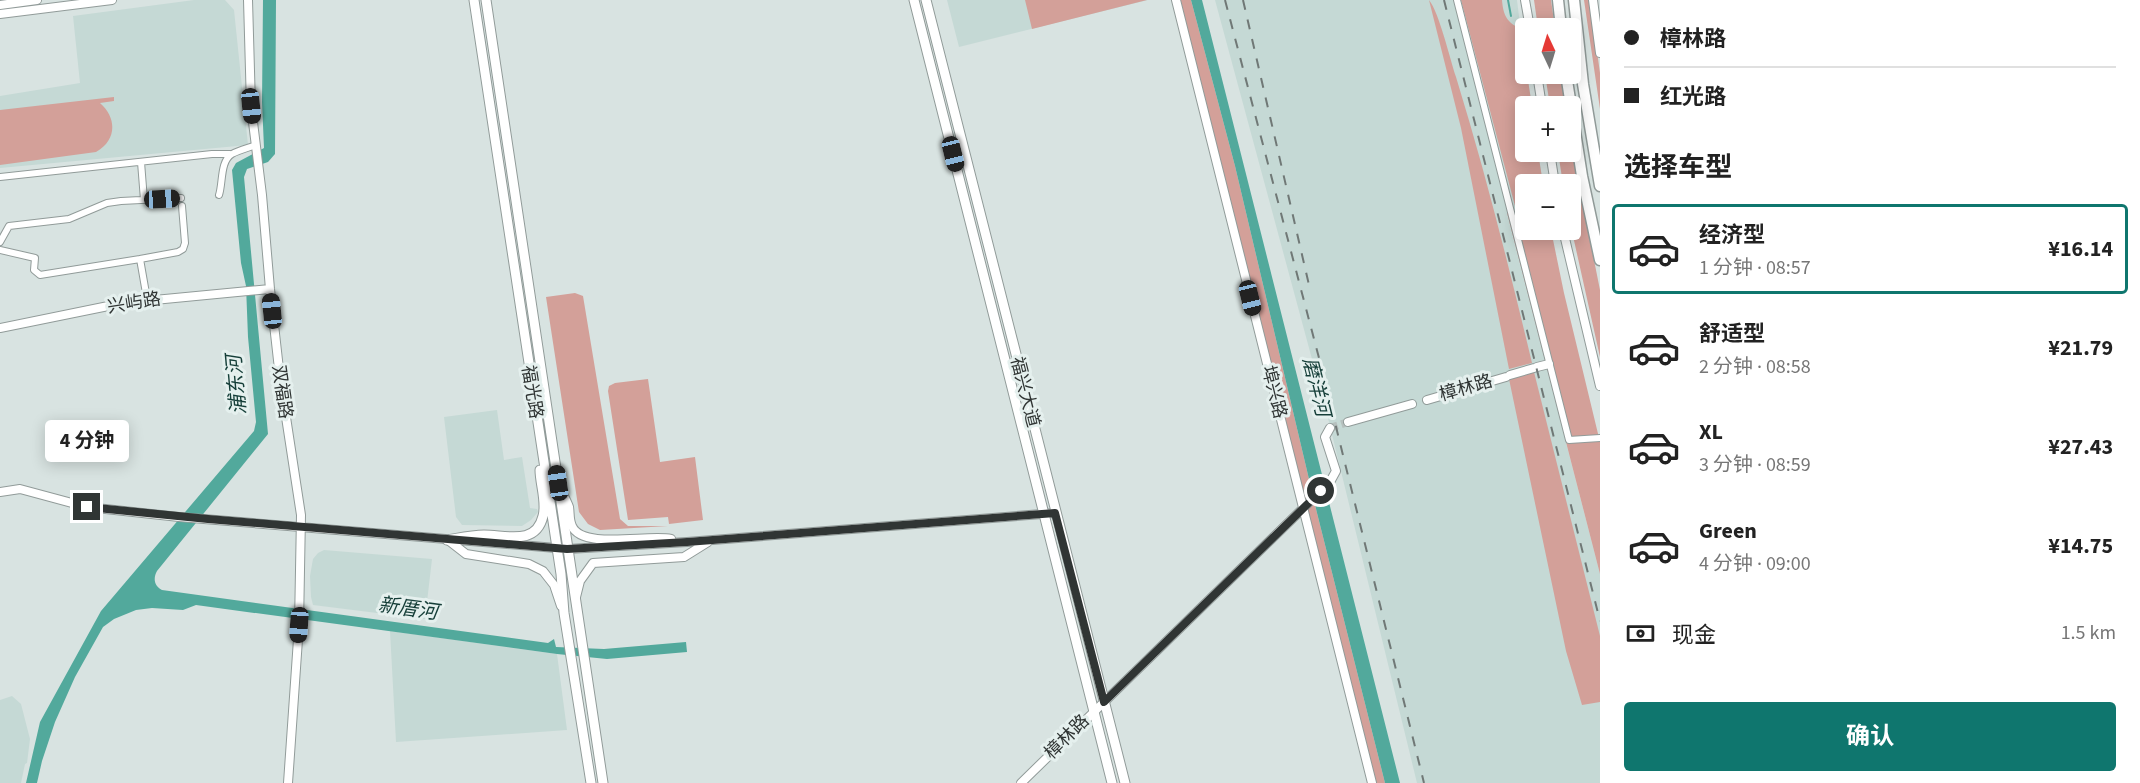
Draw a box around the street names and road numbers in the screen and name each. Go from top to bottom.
street label: 兴屿路 [105,286,163,320]
street label: 福兴大道 [1004,354,1046,430]
street label: 福光路 [515,363,549,421]
street label: 埠兴路 [1255,363,1293,421]
street label: 双福路 [266,364,298,420]
street label: 樟林路 [1437,369,1495,407]
street label: 樟林路 [1039,709,1095,765]

